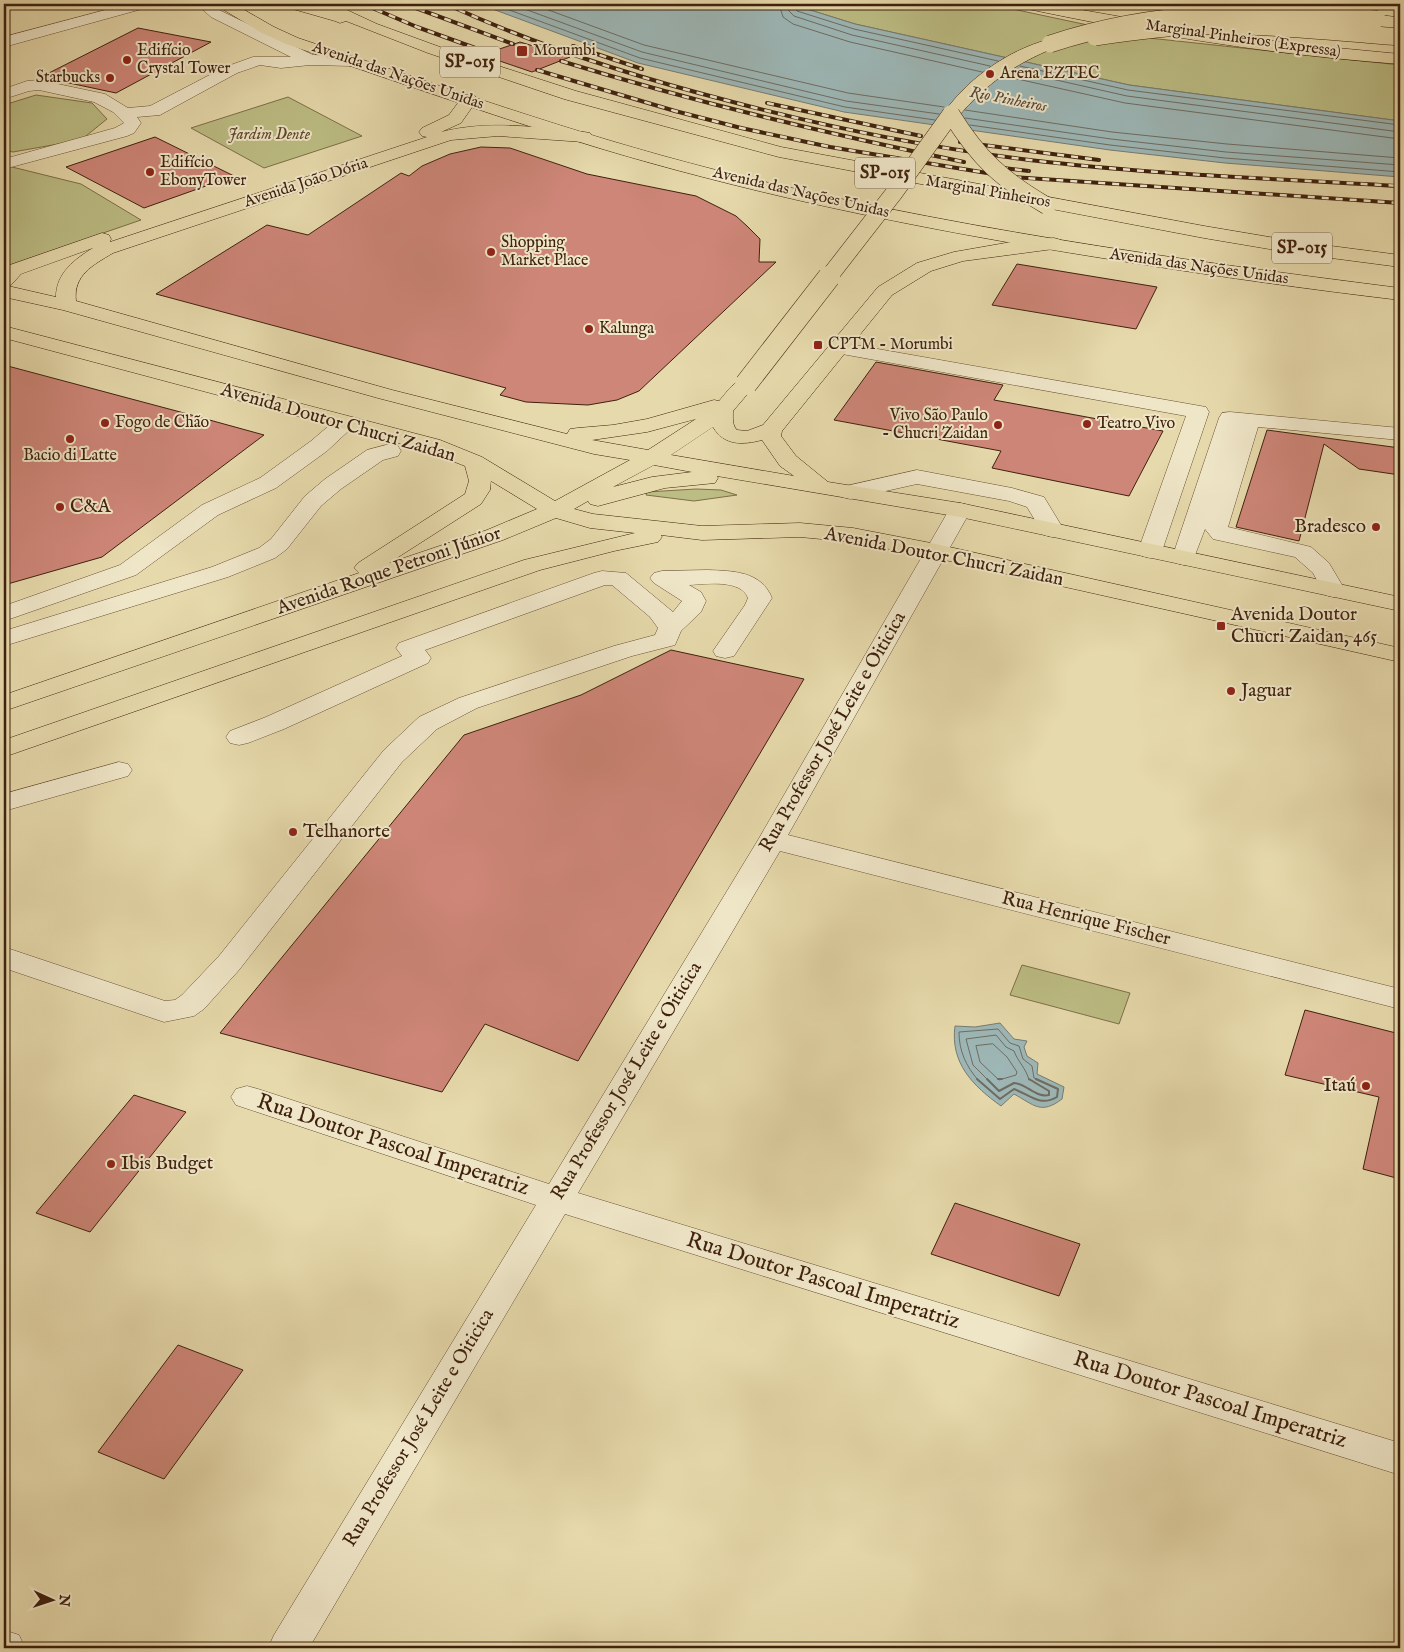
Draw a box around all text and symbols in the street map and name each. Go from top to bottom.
street label: Marginal Pinheiros (Expressa) [1144,15,1342,63]
street label: Avenida das Nações Unidas [309,37,487,115]
place label: Edifício Crystal Tower [137,41,231,79]
place label: Morumbi [533,41,596,61]
marker: Morumbi [515,44,529,58]
road number: SP-015 [440,46,500,78]
marker: Edifício Crystal Tower [121,54,133,66]
place label: Arena EZTEC [999,64,1099,84]
place label: Starbucks [36,68,100,88]
marker: Arena EZTEC [984,68,996,80]
marker: Starbucks [104,72,116,84]
water label: Rio Pinheiros [968,83,1049,117]
park label: Jardim Dente [228,125,311,145]
place label: Edifício EbonyTower [160,153,247,191]
street label: Avenida João Dória [241,154,370,213]
road number: SP-015 [855,158,915,188]
street label: Avenida das Nações Unidas [710,163,891,223]
marker: Edifício EbonyTower [144,166,156,178]
street label: Marginal Pinheiros [924,171,1052,213]
road number: SP-015 [1272,232,1332,264]
place label: Shopping Market Place [501,233,588,271]
street label: Avenida das Nações Unidas [1107,244,1290,290]
marker: Shopping Market Place [485,246,497,258]
place label: Kalunga [599,319,654,339]
marker: Kalunga [583,323,595,335]
place label: CPTM - Morumbi [828,335,953,355]
marker: CPTM - Morumbi [812,339,824,351]
street label: Avenida Doutor Chucri Zaidan [217,378,458,468]
place label: Vivo São Paulo - Chucri Zaidan [882,406,988,444]
place label: Fogo de Chão [115,413,210,433]
place label: Teatro Vivo [1097,414,1176,434]
marker: Fogo de Chão [99,417,111,429]
marker: Teatro Vivo [1081,418,1093,430]
marker: Vivo São Paulo - Chucri Zaidan [992,419,1004,431]
marker: Bacio di Latte [64,433,76,445]
place label: Bacio di Latte [23,446,117,466]
place label: C&A [70,495,112,519]
marker: C&A [54,501,66,513]
place label: Bradesco [1294,515,1366,539]
street label: Avenida Roque Petroni Júnior [273,521,504,621]
marker: Bradesco [1370,521,1382,533]
street label: Avenida Doutor Chucri Zaidan [821,522,1066,592]
place label: Avenida Doutor Chucri Zaidan, 465 [1230,603,1377,649]
street label: Rua Professor José Leite e Oiticica [754,607,912,856]
marker: Avenida Doutor Chucri Zaidan, 465 [1215,620,1227,632]
place label: Jaguar [1239,679,1292,703]
marker: Jaguar [1225,685,1237,697]
place label: Telhanorte [303,820,390,844]
marker: Telhanorte [287,826,299,838]
street label: Rua Henrique Fischer [999,886,1173,952]
street label: Rua Professor José Leite e Oiticica [546,957,708,1204]
place label: Itaú [1323,1074,1356,1098]
marker: Itaú [1360,1080,1372,1092]
street label: Rua Doutor Pascoal Imperatriz [253,1088,533,1202]
place label: Ibis Budget [121,1152,214,1176]
marker: Ibis Budget [105,1158,117,1170]
street label: Rua Doutor Pascoal Imperatriz [683,1226,963,1336]
street label: Rua Professor José Leite e Oiticica [338,1304,500,1551]
street label: Rua Doutor Pascoal Imperatriz [1070,1345,1350,1455]
north arrow [28,1574,78,1624]
text: N [55,1593,73,1607]

